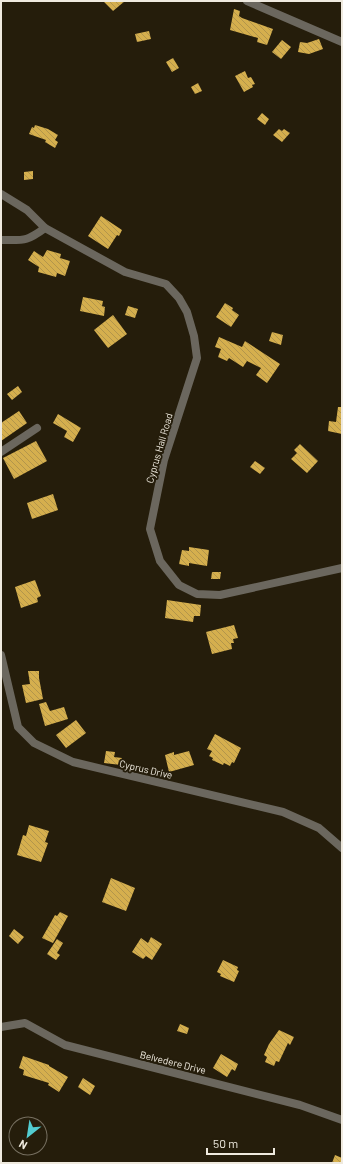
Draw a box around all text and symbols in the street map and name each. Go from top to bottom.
street label: Cyprus Hall Road [143,412,175,484]
street label: Cyprus Drive [118,757,174,781]
street label: Belvedere Drive [139,1048,207,1076]
north arrow [8,1116,48,1156]
scale bar [207,1130,274,1156]
text: 50 m [213,1136,238,1150]
text: N [16,1138,29,1153]

